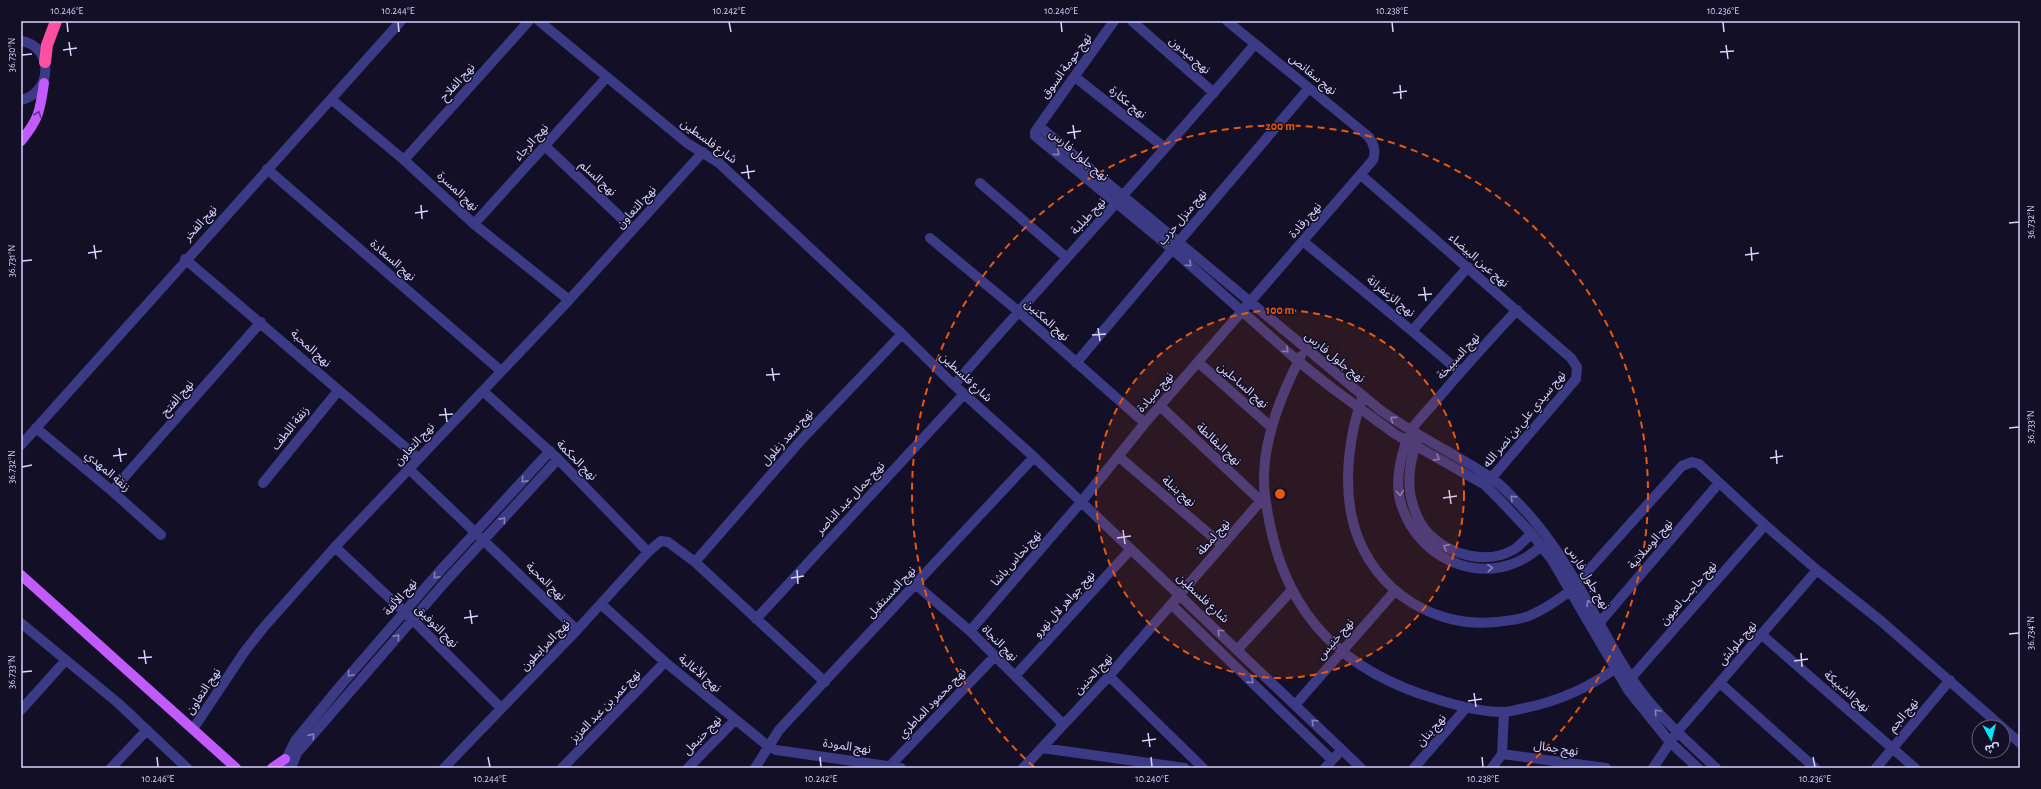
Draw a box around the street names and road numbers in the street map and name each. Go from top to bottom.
street label: نهج حومة السوق [1038,31,1096,102]
street label: نهج ميدون [1165,34,1213,78]
street label: نهج سقانص [1285,51,1339,99]
street label: نهج الفلاح [437,61,479,105]
street label: نهج عكارة [1105,84,1149,123]
street label: شارع فلسطين [677,117,739,168]
street label: نهج الرجاء [512,121,553,165]
street label: نهج جلول فارس [1045,127,1111,185]
street label: نهج السلم [575,158,619,200]
street label: نهج المسرة [433,169,481,215]
street label: نهج التعاون [614,183,660,233]
street label: نهج منزل حرب [1155,187,1211,249]
street label: نهج طبلبة [1068,195,1110,239]
street label: نهج رقادة [1287,200,1326,242]
street label: نهج الفخر [180,203,221,246]
street label: نهج عين البيضاء [1445,231,1511,291]
street label: نهج السعادة [366,237,418,285]
street label: نهج الزعفرانة [1363,273,1417,321]
street label: نهج المكنين [1020,297,1072,345]
street label: نهج المحبة [287,327,333,371]
street label: نهج جلول فارس [1301,329,1367,387]
street label: نهج السبيخة [1434,331,1484,383]
street label: شارع فلسطين [936,350,994,406]
street label: نهج الساحلين [1213,360,1271,412]
street label: نهج سيدي علي بن نصر الله [1480,369,1571,472]
street label: نهج صيادة [1135,370,1178,416]
street label: نهج الفتح [158,378,198,420]
street label: زنقة اللطف [269,404,312,453]
street label: نهج سعد زغلول [759,407,817,469]
street label: نهج البقالطة [1192,420,1244,470]
street label: نهج التعاون [392,421,439,469]
street label: نهج الحكمة [552,438,599,485]
street label: زنقة المهدي [81,448,133,497]
street label: نهج جمال عبد الناصر [813,459,889,539]
street label: نهج بنبلة [1158,473,1198,511]
street label: نهج لمطة [1194,517,1234,559]
street label: نهج الوسلاتية [1625,517,1677,573]
street label: نهج نحاس باشا [989,528,1046,590]
street label: نهج جلول فارس [1561,543,1612,613]
street label: نهج المحبة [522,559,568,605]
street label: نهج حاجب لعيون [1657,559,1721,629]
street label: نهج المستقبل [864,564,920,622]
street label: نهج جواهر لال نهرو [1031,568,1099,642]
street label: شارع فلسطين [1173,571,1231,627]
street label: نهج الألفة [381,576,421,619]
street label: نهج التوفيق [411,602,461,652]
street label: نهج خنيس [1314,616,1358,664]
street label: نهج المرابطون [518,617,574,675]
street label: نهج ملولش [1715,619,1761,669]
street label: نهج النجاة [978,623,1020,665]
street label: نهج الأغالبة [674,652,724,696]
street label: نهج الحنين [1072,652,1117,698]
street label: نهج التعاون [183,666,225,718]
street label: نهج محمود الماطري [896,666,971,743]
street label: نهج عمر بن عبد العزيز [567,667,645,748]
street label: نهج الشبيكة [1820,668,1872,716]
street label: نهج الجم [1886,696,1923,736]
street label: نهج بنان [1414,712,1450,750]
street label: نهج حنبعل [681,713,726,759]
street label: نهج المودة [822,737,872,758]
street label: نهج جمال [1533,739,1579,760]

